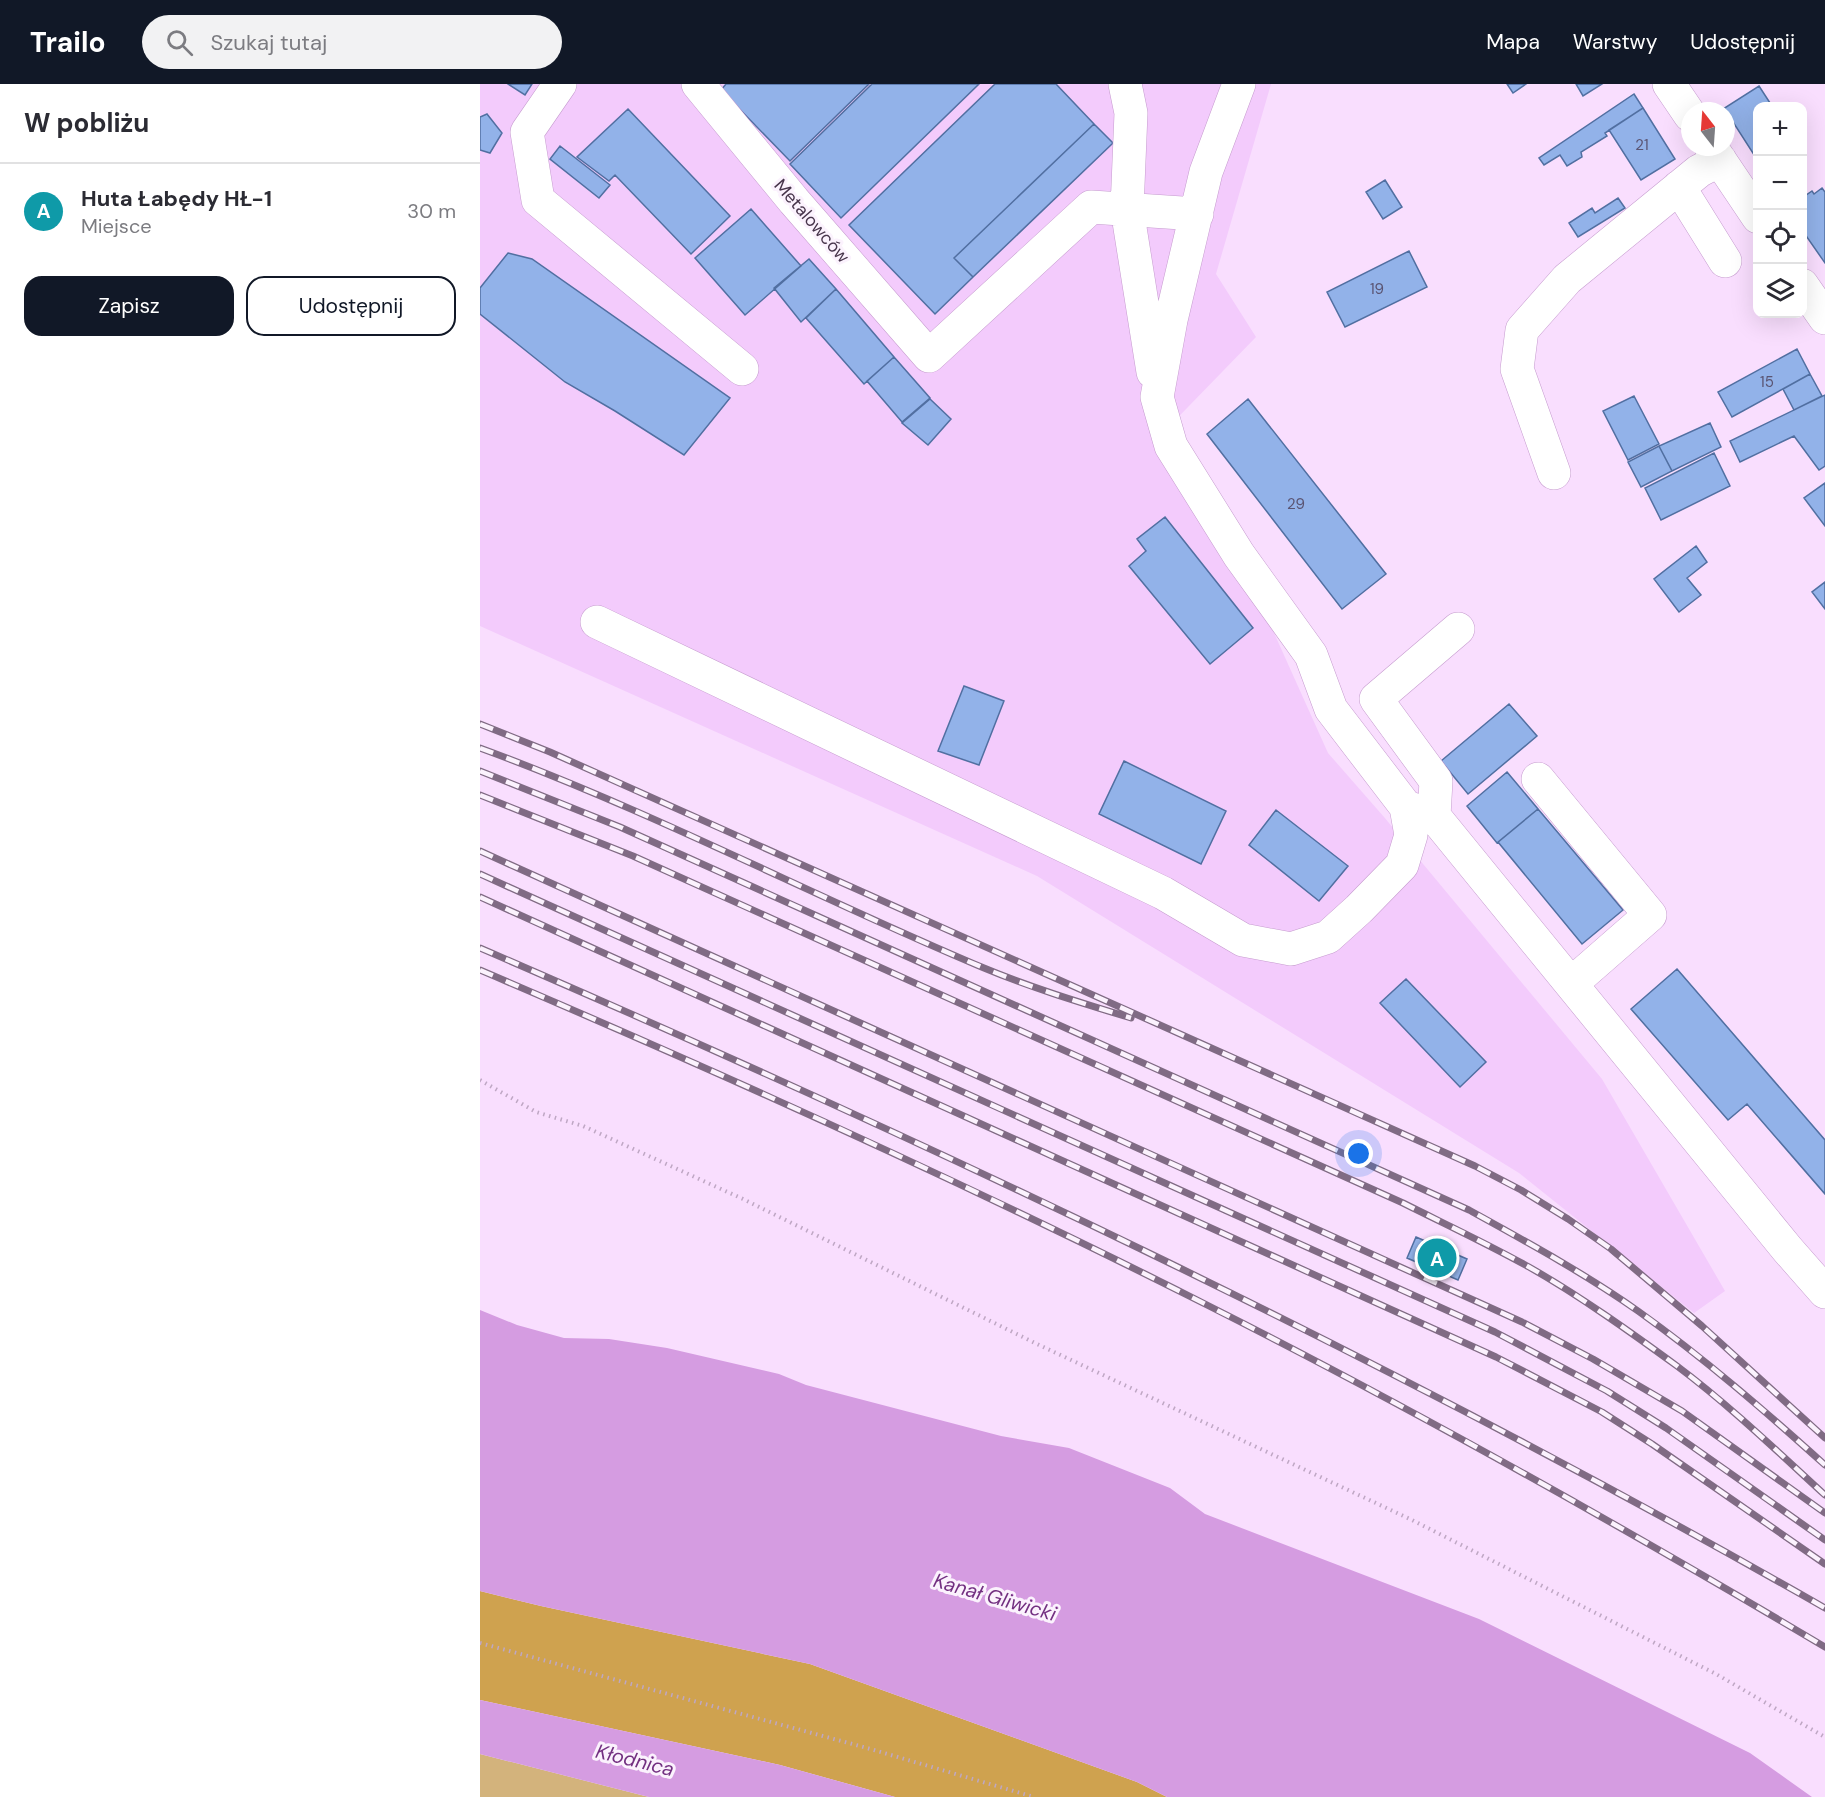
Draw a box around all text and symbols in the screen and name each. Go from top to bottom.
search box [142,15,562,69]
text: Trailo [30,24,106,61]
icon: search [163,26,196,59]
text: Szukaj tutaj [211,28,327,57]
text: Mapa [1486,28,1540,56]
text: Warstwy [1573,28,1657,56]
text: Udostępnij [1690,28,1795,56]
north arrow [1681,102,1735,156]
map controls [1753,102,1807,318]
button: + [1753,102,1807,156]
text: W pobliżu [24,106,149,140]
house number: 21 [1635,135,1649,155]
button: − [1753,156,1807,210]
street label: Metalowców [769,174,855,268]
text: Huta Łabędy HŁ-1 [81,184,272,213]
text: A [36,198,51,224]
text: 30 m [407,198,456,224]
button: locate [1753,210,1807,264]
text: Miejsce [81,213,152,239]
button: layers [1753,264,1807,318]
button: Zapisz [24,276,234,336]
button: Udostępnij [246,276,456,336]
house number: 19 [1370,279,1384,299]
house number: 15 [1760,372,1774,392]
house number: 29 [1287,494,1305,514]
your location [1344,1139,1373,1168]
pin: A [1418,1236,1456,1280]
water label: Kanał Gliwicki [931,1567,1061,1627]
water label: Kłodnica [593,1738,677,1782]

